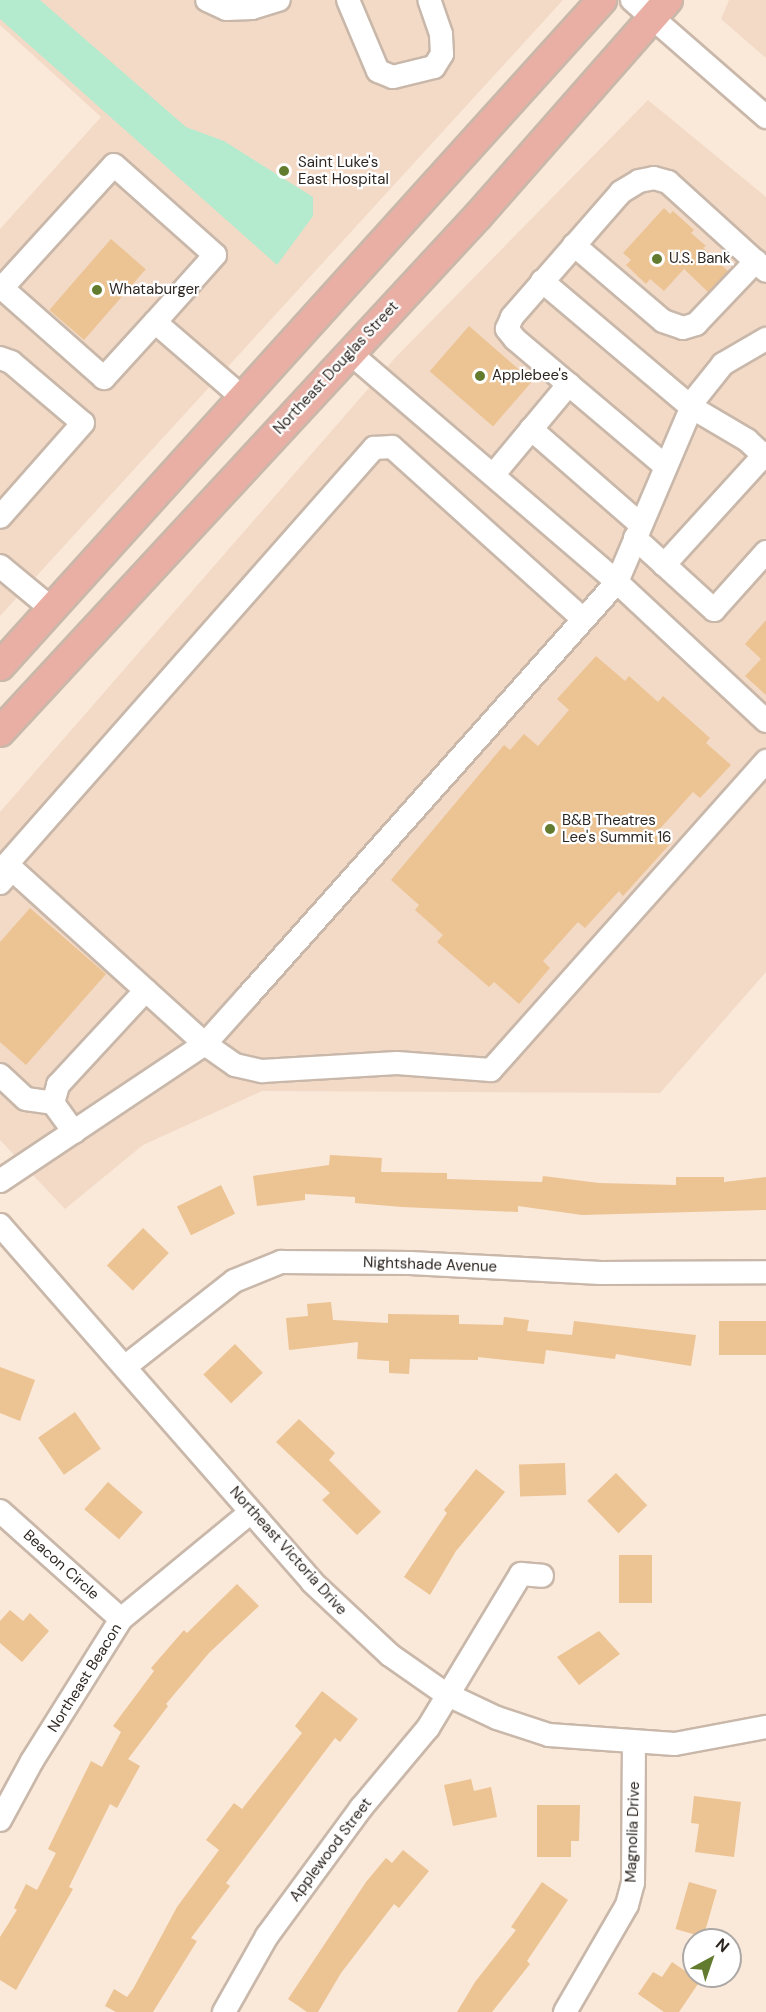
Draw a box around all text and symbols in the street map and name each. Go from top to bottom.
place label: Saint Luke's East Hospital [298,153,389,188]
marker: Saint Luke's East Hospital [275,162,293,180]
place label: U.S. Bank [669,250,731,268]
marker: U.S. Bank [650,252,664,266]
place label: Whataburger [109,281,200,299]
marker: Whataburger [90,283,104,297]
street label: Northeast Douglas Street [270,298,402,438]
place label: Applebee's [492,367,568,385]
marker: Applebee's [473,369,487,383]
place label: B&B Theatres Lee's Summit 16 [562,811,671,846]
marker: B&B Theatres Lee's Summit 16 [543,822,557,836]
street label: Nightshade Avenue [363,1254,497,1276]
street label: Northeast Victoria Drive [226,1483,350,1619]
street label: Beacon Circle [19,1526,103,1604]
street label: Northeast Beacon [44,1620,126,1736]
street label: Magnolia Drive [622,1781,644,1883]
street label: Applewood Street [286,1795,376,1905]
north arrow [682,1928,742,1988]
text: N [711,1934,734,1957]

